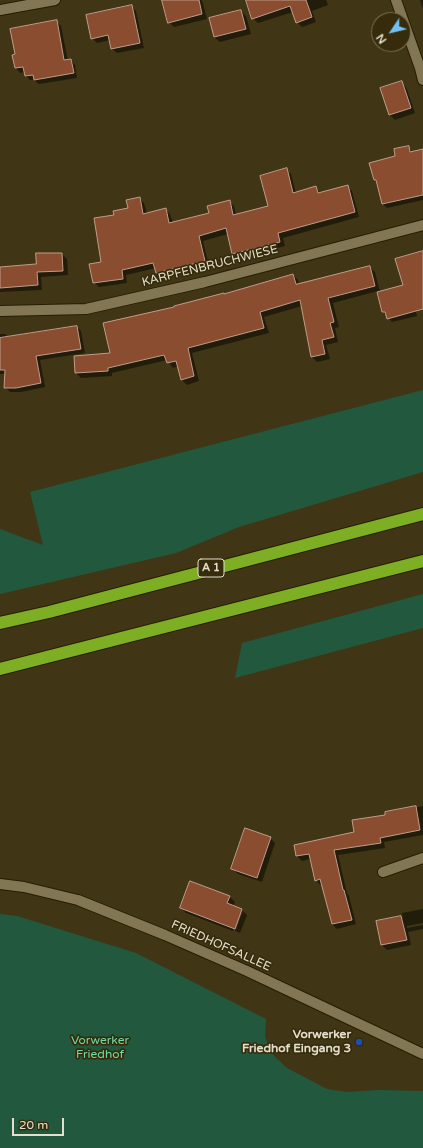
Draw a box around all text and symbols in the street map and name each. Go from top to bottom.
north arrow [371,12,411,52]
text: N [374,31,389,46]
street label: KARPFENBRUCHWIESE [141,242,279,290]
road number: A 1 [198,559,224,577]
street label: FRIEDHOFSALLEE [169,918,273,974]
place label: Vorwerker Friedhof Eingang 3 [242,1028,351,1056]
park label: Vorwerker Friedhof [71,1034,129,1062]
marker: Vorwerker Friedhof Eingang 3 [354,1037,364,1047]
scale bar [14,1110,66,1136]
text: 20 m [19,1118,48,1132]

